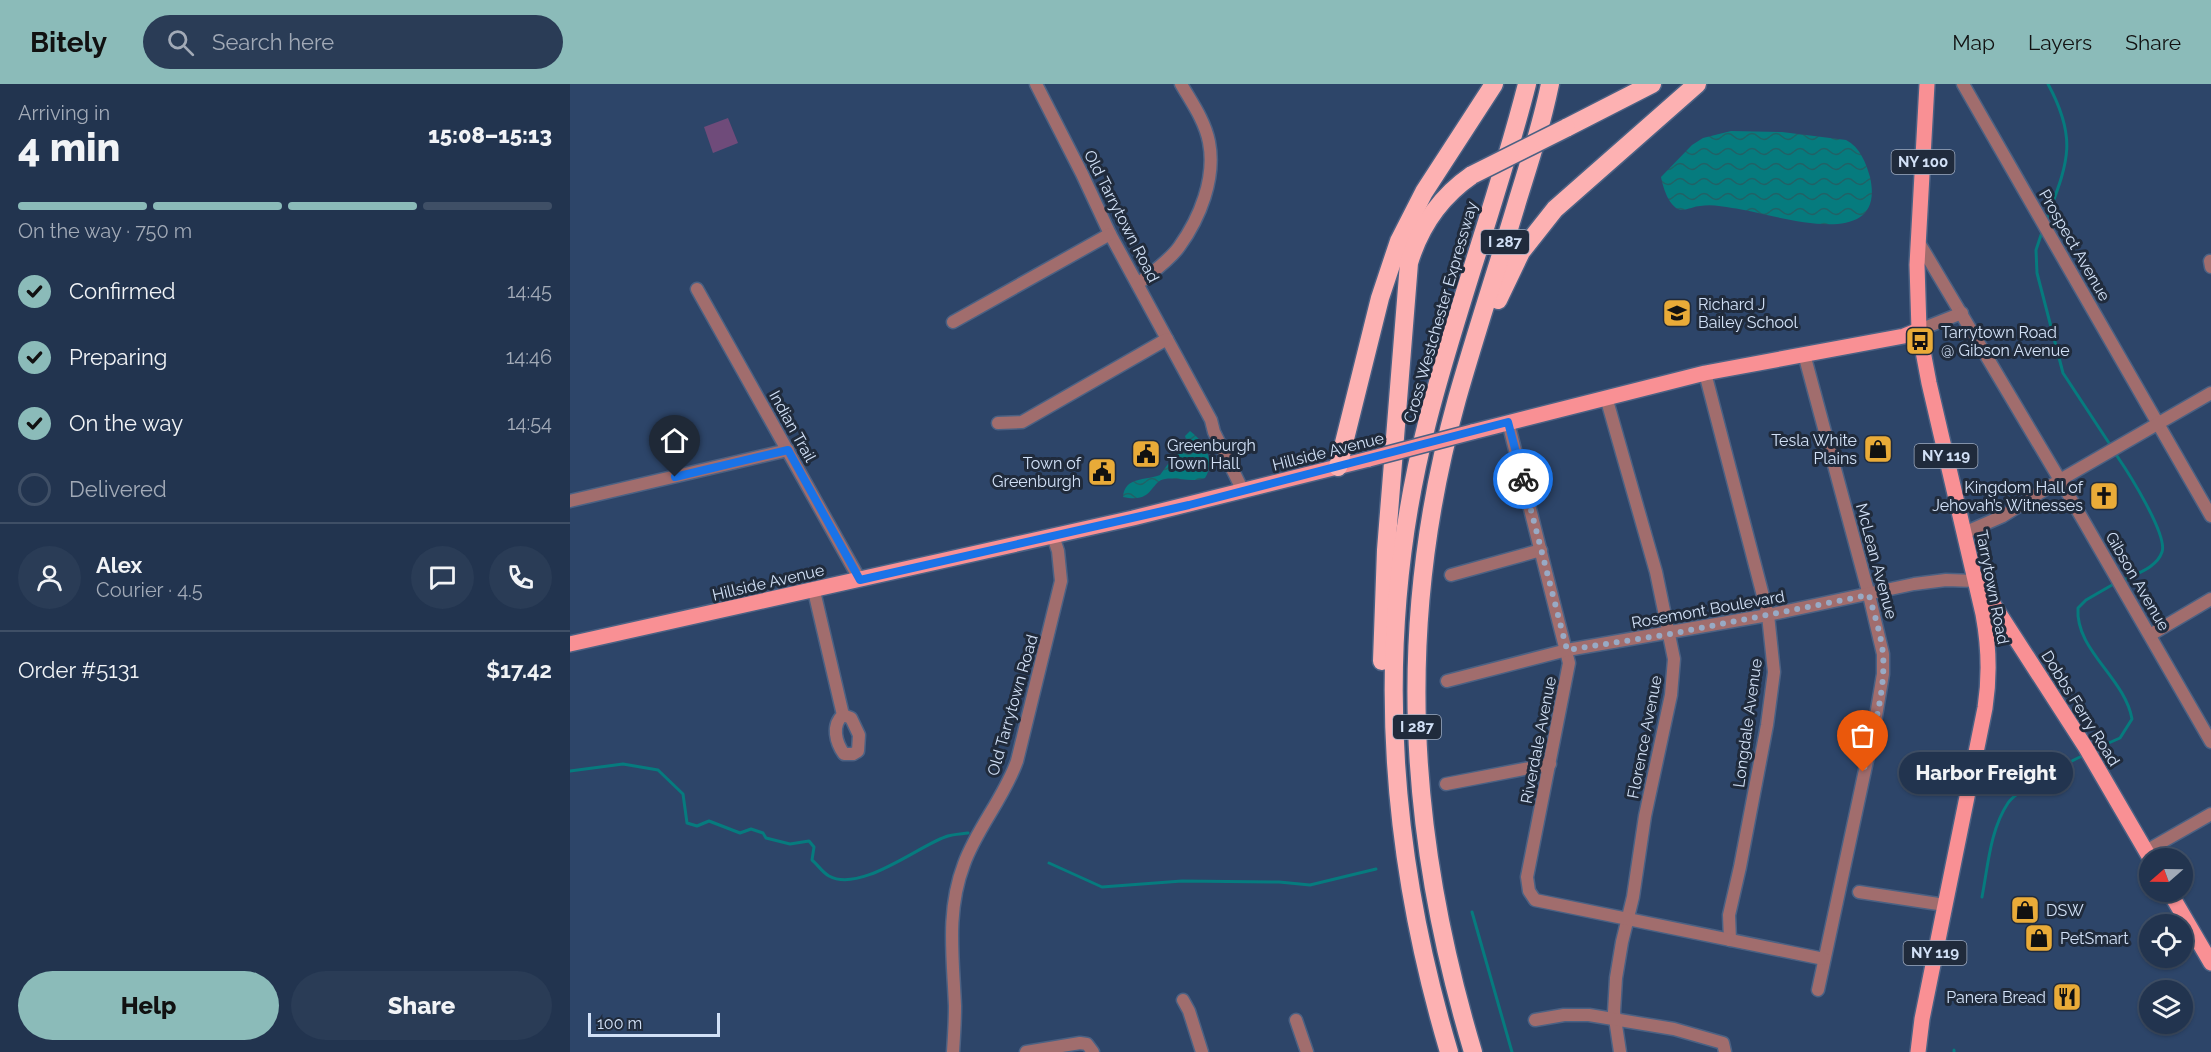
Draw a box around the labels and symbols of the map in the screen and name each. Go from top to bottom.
street label: Old Tarrytown Road [1080,147,1163,286]
road number: NY 100 [1892,150,1954,174]
street label: Prospect Avenue [2035,186,2114,304]
street label: Cross Westchester Expressway [1400,199,1481,425]
road number: I 287 [1481,230,1529,254]
place label: Richard J Bailey School [1698,295,1799,332]
school or university icon: Richard J Bailey School [1661,297,1693,329]
place label: Tarrytown Road @ Gibson Avenue [1941,323,2070,360]
bus stop icon: Tarrytown Road @ Gibson Avenue [1904,325,1936,357]
street label: Indian Trail [765,387,820,466]
pin [649,415,700,477]
street label: Hillside Avenue [1270,428,1386,475]
place label: Tesla White Plains [1771,431,1857,468]
shop icon: Tesla White Plains [1862,433,1894,465]
place label: Greenburgh Town Hall [1167,436,1256,473]
public building icon: Greenburgh Town Hall [1130,438,1162,470]
road number: NY 119 [1914,444,1978,468]
courier [1493,449,1553,509]
place label: Town of Greenburgh [992,454,1082,491]
public building icon: Town of Greenburgh [1086,456,1118,488]
place label: Kingdom Hall of Jehovah’s Witnesses [1932,478,2084,515]
church icon: Kingdom Hall of Jehovah’s Witnesses [2088,480,2120,512]
street label: McLean Avenue [1852,501,1901,621]
street label: Tarrytown Road [1972,528,2013,646]
street label: Gibson Avenue [2102,528,2174,634]
street label: Hillside Avenue [710,560,826,605]
street label: Rosemont Boulevard [1630,587,1786,632]
street label: Old Tarrytown Road [983,632,1042,778]
street label: Dobbs Ferry Road [2037,647,2124,770]
street label: Longdale Avenue [1729,657,1766,789]
street label: Florence Avenue [1623,674,1666,800]
street label: Riverdale Avenue [1517,675,1560,805]
pin [1837,710,1888,772]
road number: I 287 [1393,715,1441,739]
callout: Harbor Freight [1899,751,2073,793]
north arrow [2139,848,2193,902]
shop icon: DSW [2009,894,2041,926]
place label: DSW [2046,901,2084,920]
shop icon: PetSmart [2023,922,2055,954]
place label: PetSmart [2060,929,2129,948]
road number: NY 119 [1904,941,1966,965]
restaurant icon: Panera Bread [2051,981,2083,1013]
place label: Panera Bread [1946,988,2046,1007]
scale bar [588,1010,720,1038]

